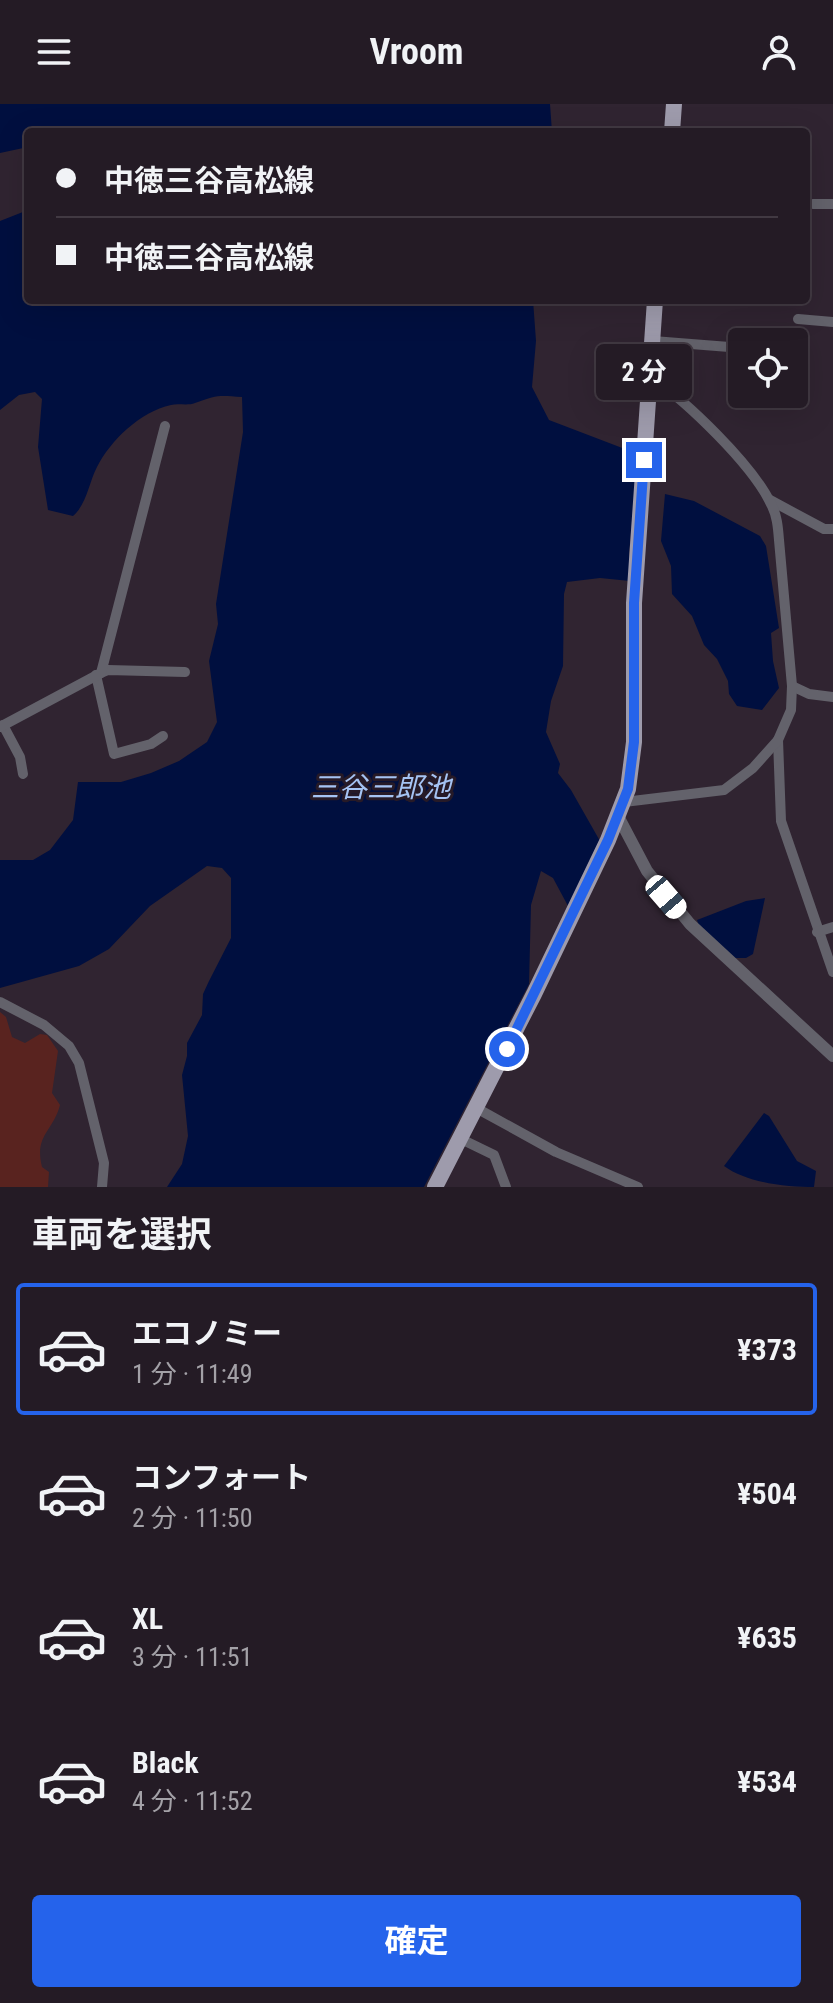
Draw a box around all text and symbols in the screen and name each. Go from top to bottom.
icon: menu [32,30,76,74]
icon: person [757,30,801,74]
text: Vroom [369,31,464,73]
text: 中徳三谷高松線 [104,163,314,198]
text: 中徳三谷高松線 [104,240,314,275]
map controls [728,328,808,408]
button: locate [728,328,808,408]
callout: 2 分 [596,344,692,400]
text: 2 分 [621,357,667,387]
route end [626,442,662,478]
water label: 三谷三郎池 [311,771,454,804]
car [641,871,691,923]
route start [489,1031,525,1067]
text: 車両を選択 [32,1214,212,1256]
icon: car [36,1313,108,1385]
text: エコノミー [132,1316,282,1351]
text: ¥373 [737,1332,797,1367]
text: 1 分 · 11:49 [132,1359,252,1389]
icon: car [36,1457,108,1529]
text: コンフォート [132,1460,311,1495]
text: ¥504 [737,1476,797,1511]
text: 2 分 · 11:50 [132,1503,252,1533]
icon: car [36,1601,108,1673]
text: XL [132,1601,163,1636]
text: ¥635 [737,1620,797,1655]
text: 3 分 · 11:51 [132,1642,252,1672]
icon: car [36,1745,108,1817]
text: Black [132,1745,199,1780]
text: ¥534 [737,1764,797,1799]
text: 4 分 · 11:52 [132,1786,252,1816]
button: 確定 [32,1895,801,1987]

